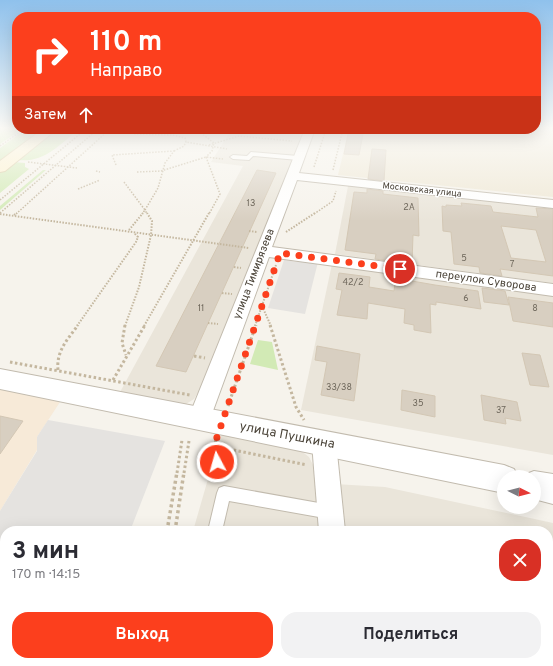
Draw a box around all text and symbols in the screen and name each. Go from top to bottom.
text: 110 m [90,25,162,61]
icon: right [24,28,76,80]
text: Направо [90,60,162,83]
icon: ahead [75,104,97,126]
text: Затем [24,106,67,125]
street label: Московская улица [382,180,462,200]
house number: 13 [247,198,255,209]
house number: 2А [403,202,415,213]
street label: улица Тимирязева [230,227,278,321]
pin [383,252,417,286]
house number: 5 [461,253,467,264]
icon: arrive [389,258,411,280]
house number: 7 [510,259,515,270]
street label: переулок Суворова [435,267,538,295]
house number: 42/2 [342,277,364,288]
house number: 6 [463,293,469,304]
house number: 11 [198,303,204,314]
house number: 8 [532,303,538,314]
house number: 33/38 [326,382,352,393]
house number: 35 [412,398,424,409]
house number: 37 [496,405,506,416]
street label: улица Пушкина [238,419,336,453]
position arrow [196,441,238,483]
north arrow [497,470,541,514]
map controls [497,470,541,514]
text: 3 мин [12,537,79,567]
button: close [499,539,541,581]
text: 170 m · 14:15 [12,567,80,583]
button: Выход [12,612,273,658]
button: Поделиться [281,612,541,658]

